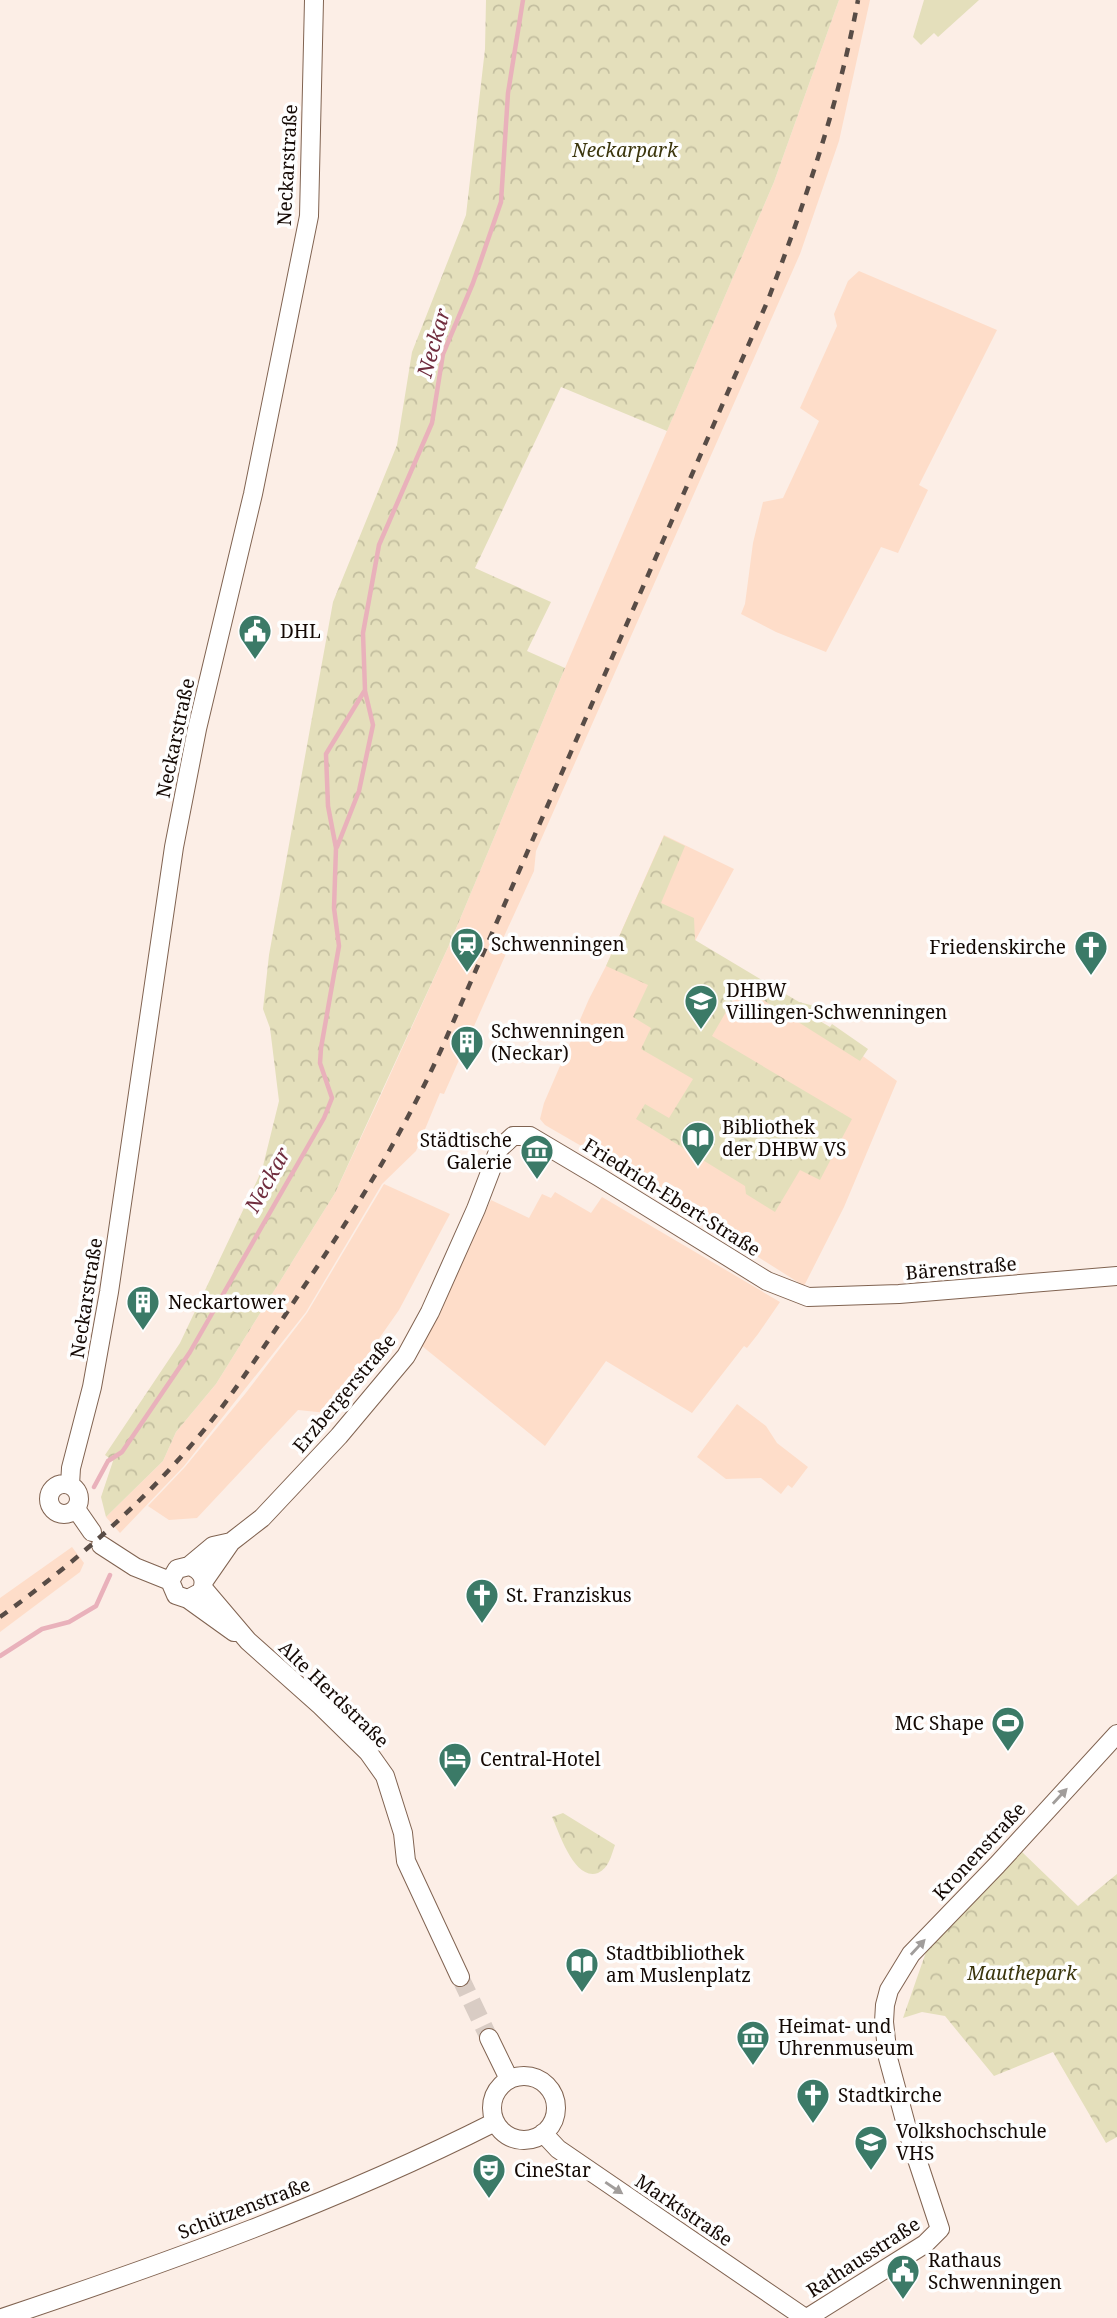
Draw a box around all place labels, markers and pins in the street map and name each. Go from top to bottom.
public building icon: DHL [236,612,274,661]
place label: DHL [280,618,321,644]
station icon: Schwenningen [448,925,486,974]
church icon: Friedenskirche [1072,928,1110,977]
place label: Schwenningen [491,931,625,957]
place label: Friedenskirche [929,934,1066,960]
place label: DHBW Villingen-Schwenningen [726,977,947,1025]
school or university icon: DHBW Villingen-Schwenningen [682,982,720,1031]
place label: Schwenningen (Neckar) [491,1018,625,1066]
building icon: Schwenningen (Neckar) [448,1023,486,1072]
place label: Bibliothek der DHBW VS [722,1114,846,1162]
library icon: Bibliothek der DHBW VS [679,1119,717,1168]
place label: Städtische Galerie [420,1127,512,1175]
museum icon: Städtische Galerie [518,1132,556,1181]
building icon: Neckartower [124,1283,162,1332]
place label: Neckartower [168,1289,286,1315]
church icon: St. Franziskus [463,1576,501,1625]
place label: St. Franziskus [506,1582,632,1608]
sports icon: MC Shape [989,1704,1027,1753]
place label: MC Shape [895,1710,984,1736]
hotel icon: Central-Hotel [436,1740,474,1789]
place label: Central-Hotel [480,1746,601,1772]
place label: Stadtbibliothek am Muslenplatz [606,1940,751,1988]
library icon: Stadtbibliothek am Muslenplatz [563,1945,601,1994]
place label: Heimat- und Uhrenmuseum [778,2013,914,2061]
museum icon: Heimat- und Uhrenmuseum [734,2018,772,2067]
church icon: Stadtkirche [794,2076,832,2125]
place label: Stadtkirche [838,2082,942,2108]
place label: Volkshochschule VHS [896,2118,1047,2166]
school or university icon: Volkshochschule VHS [852,2123,890,2172]
theatre icon: CineStar [470,2151,508,2200]
place label: CineStar [514,2157,591,2183]
place label: Rathaus Schwenningen [928,2247,1062,2295]
public building icon: Rathaus Schwenningen [884,2252,922,2301]

